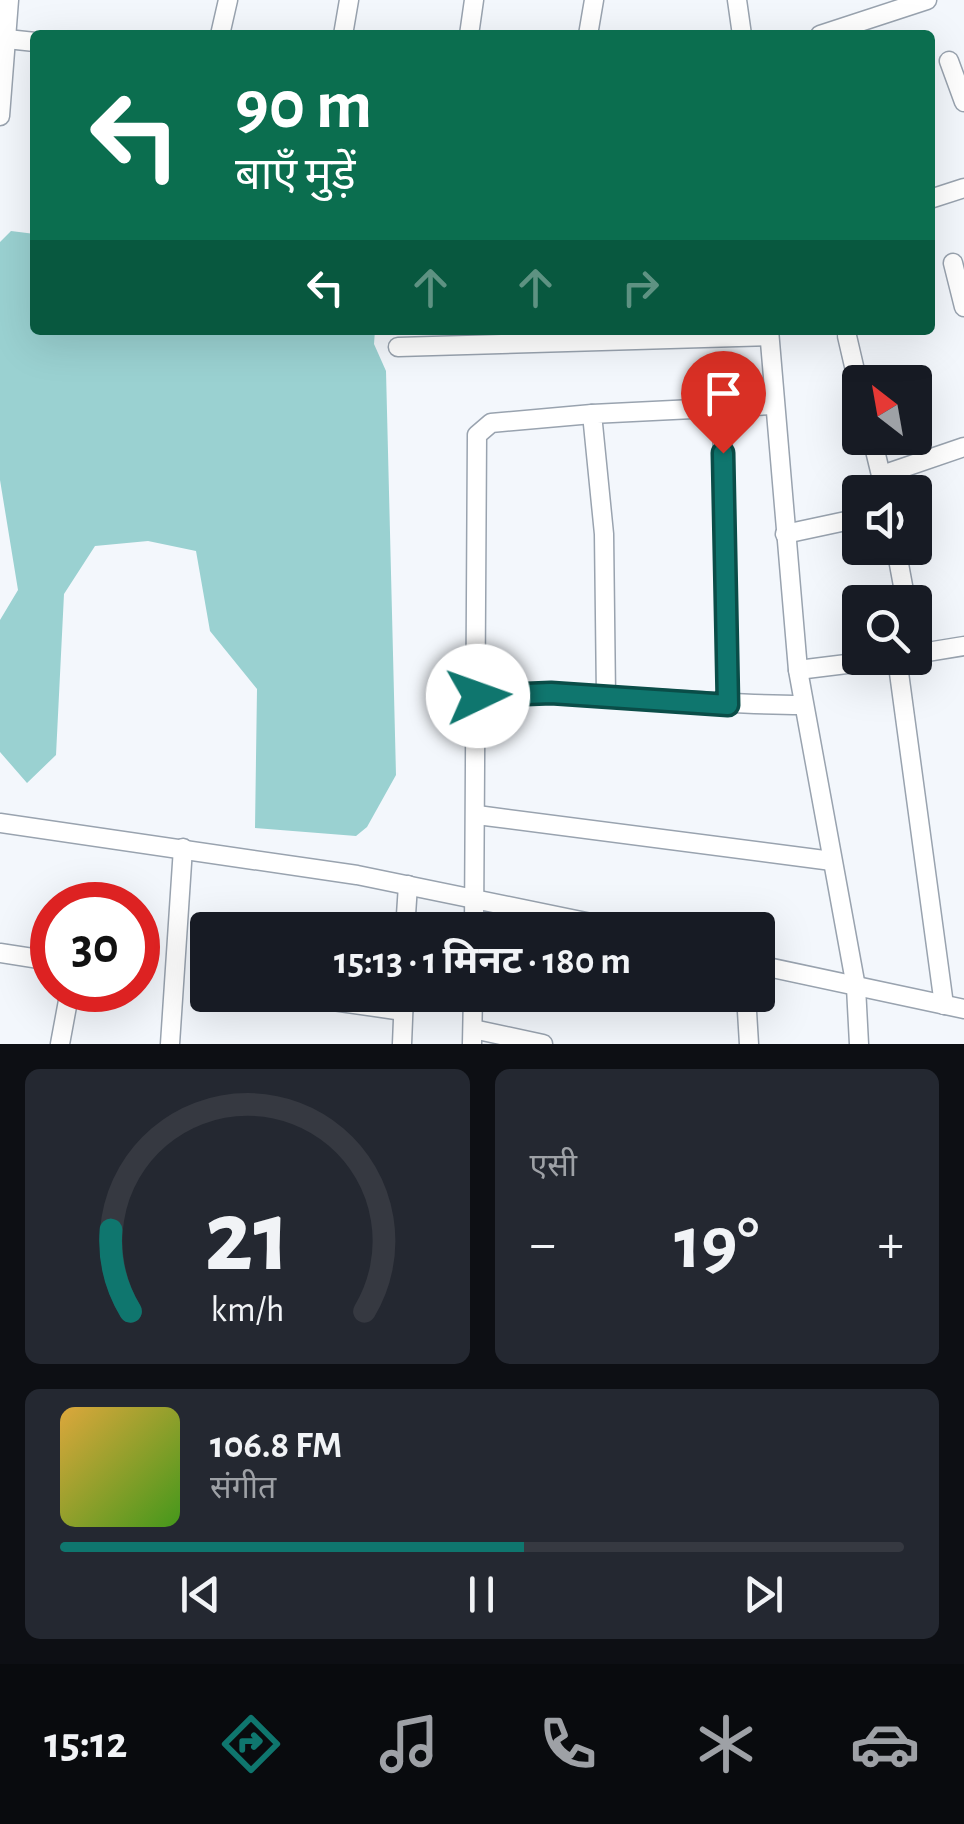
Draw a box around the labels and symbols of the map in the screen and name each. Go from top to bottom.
pin [681,351,766,454]
north arrow [842,365,932,455]
position arrow [426,644,530,748]
speed limit sign: 30 [30,882,160,1012]

